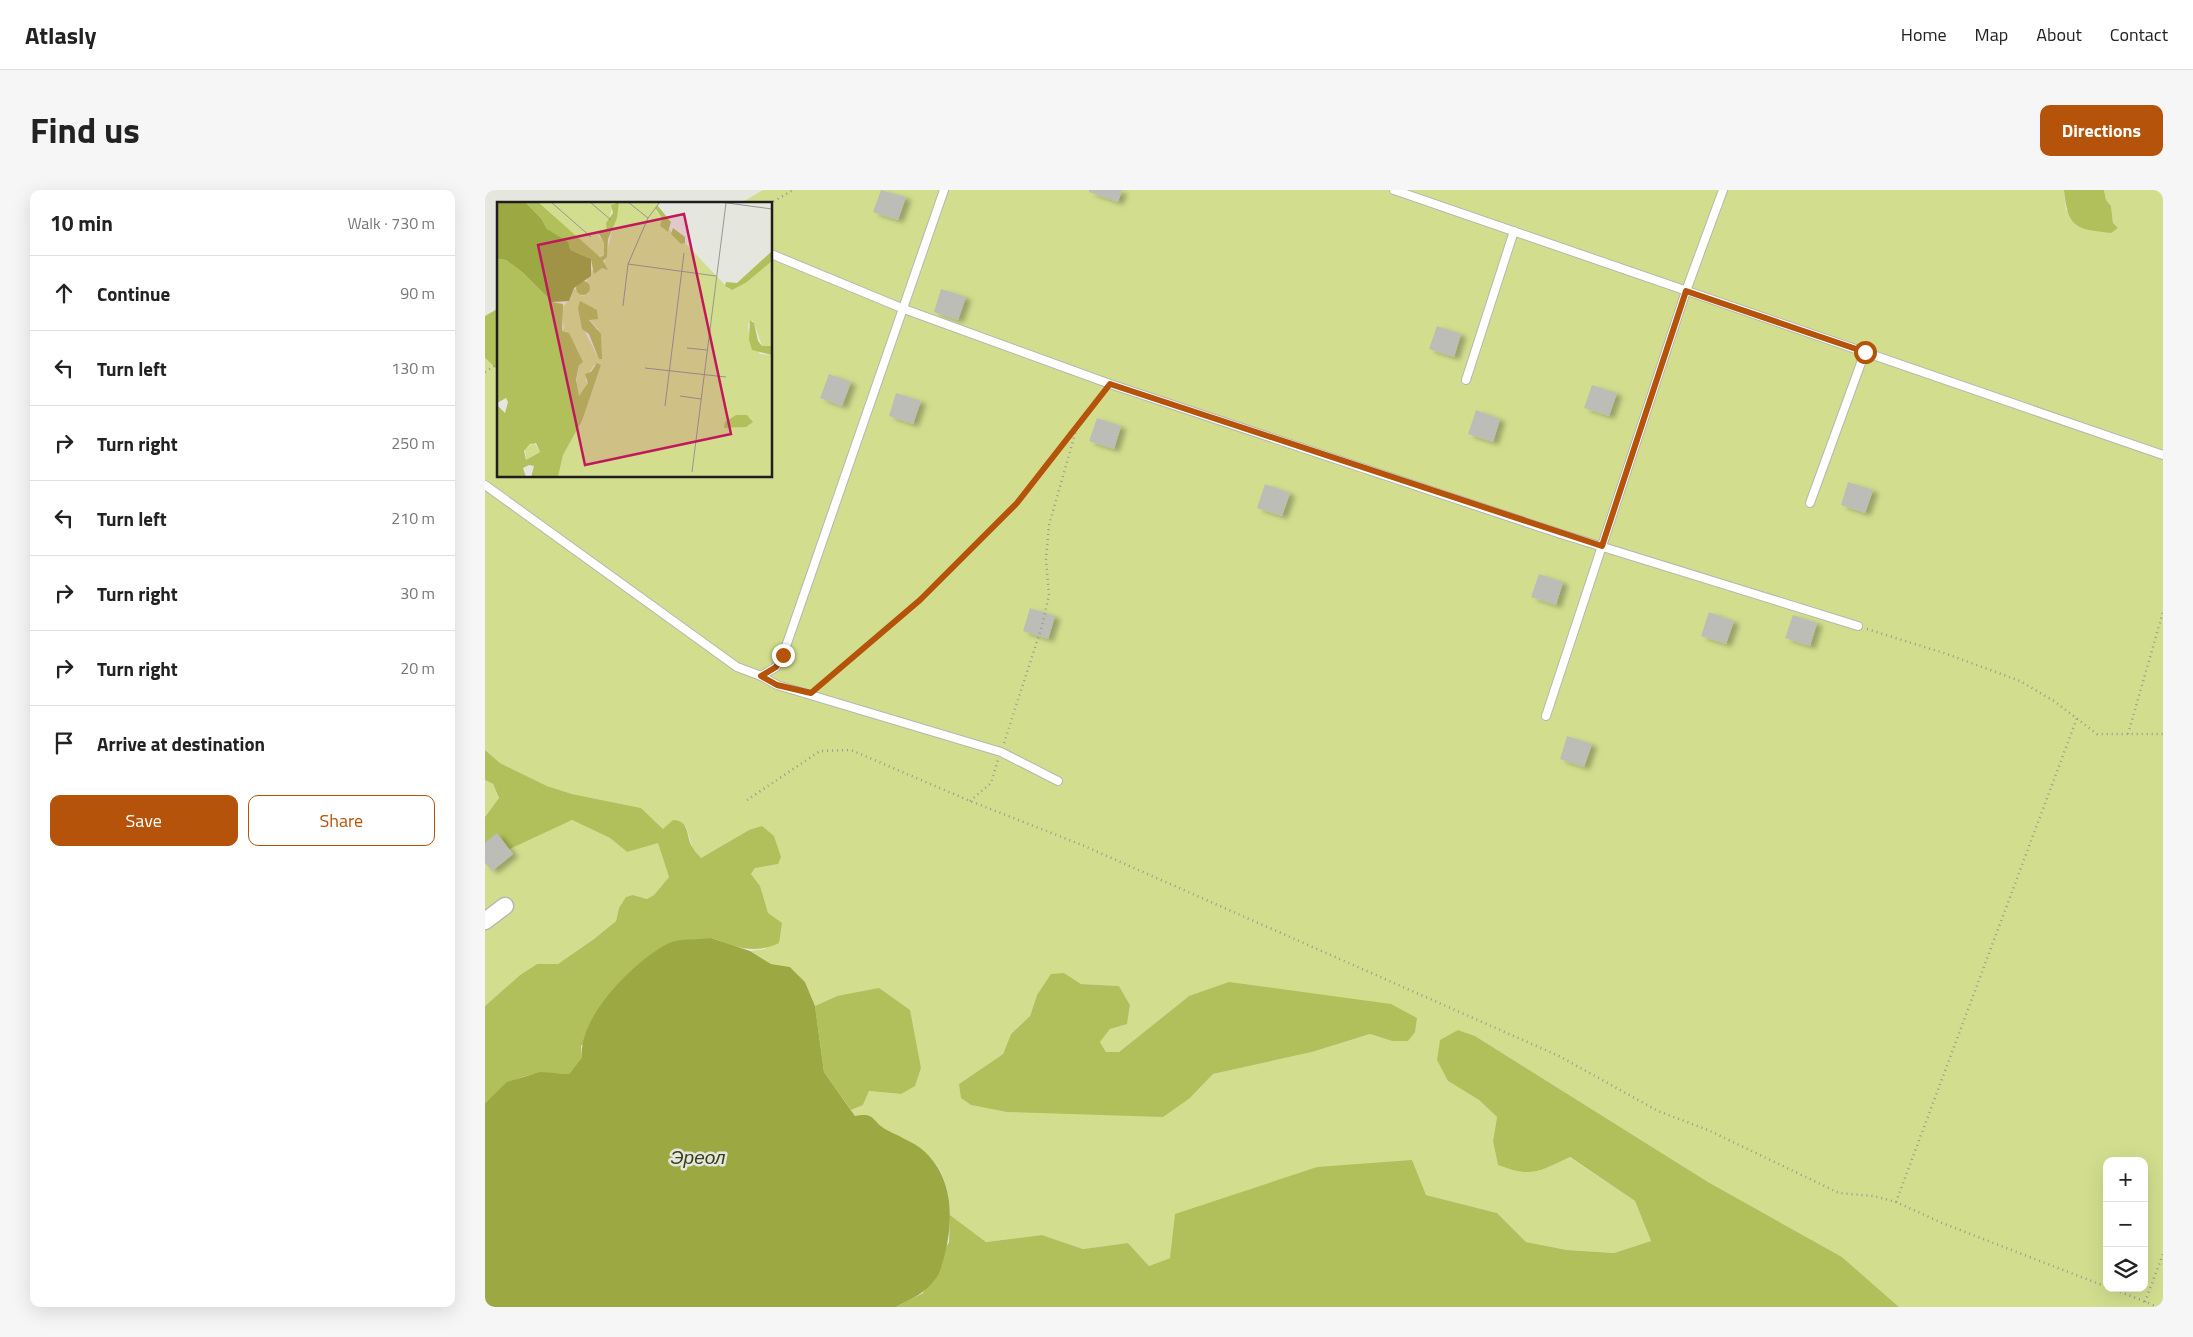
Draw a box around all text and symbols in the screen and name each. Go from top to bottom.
text: Atlasly [25,17,96,53]
text: Home [1901,21,1947,48]
text: Map [1975,21,2008,48]
text: About [2036,21,2082,48]
text: Contact [2110,21,2168,48]
text: Find us [30,103,140,157]
button: Directions [2040,105,2163,156]
inset map [497,202,773,478]
text: 10 min [50,207,113,239]
text: Walk · 730 m [347,211,435,235]
icon: ahead [50,279,78,307]
text: Continue [97,279,170,308]
text: 90 m [400,281,435,305]
route start [1854,341,1877,364]
icon: left [50,354,78,382]
text: Turn left [97,354,167,383]
text: 130 m [391,356,435,380]
icon: right [50,429,78,457]
text: Turn right [97,429,178,458]
text: 250 m [391,431,435,455]
icon: left [50,504,78,532]
text: Turn left [97,504,167,533]
text: 210 m [391,506,435,530]
icon: right [50,579,78,607]
text: Turn right [97,579,178,608]
text: 30 m [400,581,435,605]
route end [772,644,795,667]
icon: right [50,654,78,682]
text: Turn right [97,654,178,683]
text: 20 m [400,656,435,680]
icon: arrive [50,729,78,757]
text: Arrive at destination [97,729,265,758]
button: Save [50,795,238,846]
button: Share [248,795,435,846]
water label: Эреол [670,1142,726,1171]
map controls [2103,1157,2148,1292]
button: + [2103,1157,2148,1202]
button: − [2103,1202,2148,1247]
button: layers [2103,1247,2148,1292]

